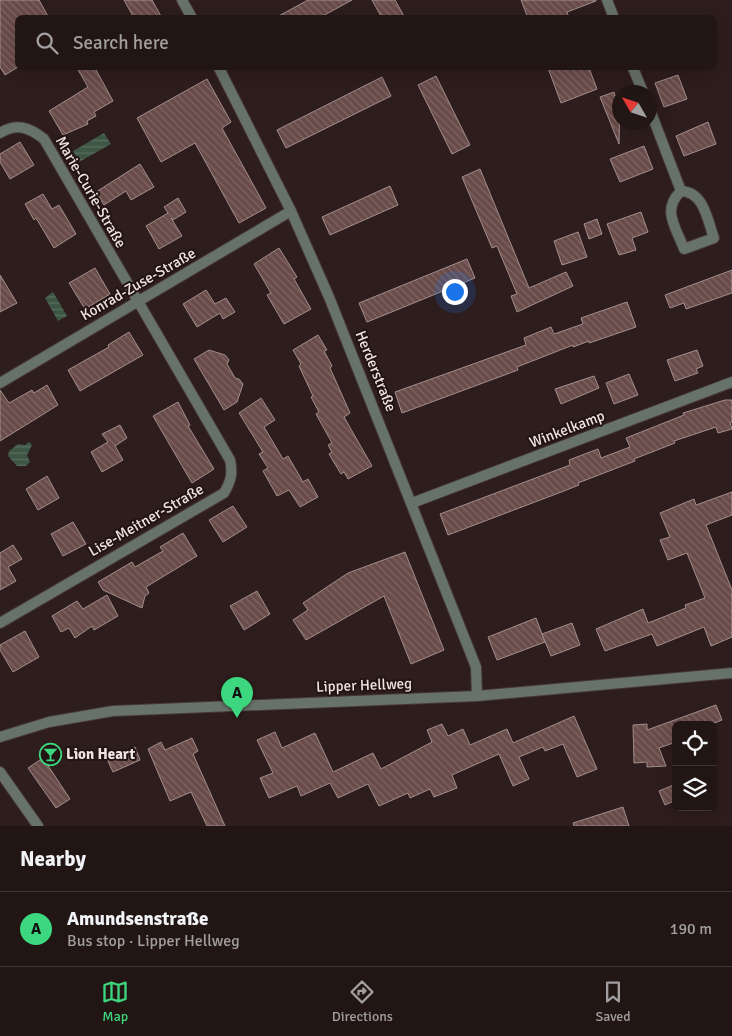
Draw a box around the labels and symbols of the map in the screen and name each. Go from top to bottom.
north arrow [612,85,657,130]
street label: Marie-Curie-Straße [52,133,130,251]
street label: Konrad-Zuse-Straße [77,244,199,324]
your location [442,279,468,305]
street label: Herderstraße [352,328,400,414]
street label: Winkelkamp [527,406,607,452]
street label: Lise-Meitner-Straße [85,480,207,560]
street label: Lipper Hellweg [316,674,412,696]
pin: A [221,677,253,718]
bar icon: Lion Heart [38,742,62,766]
place label: Lion Heart [66,745,135,763]

